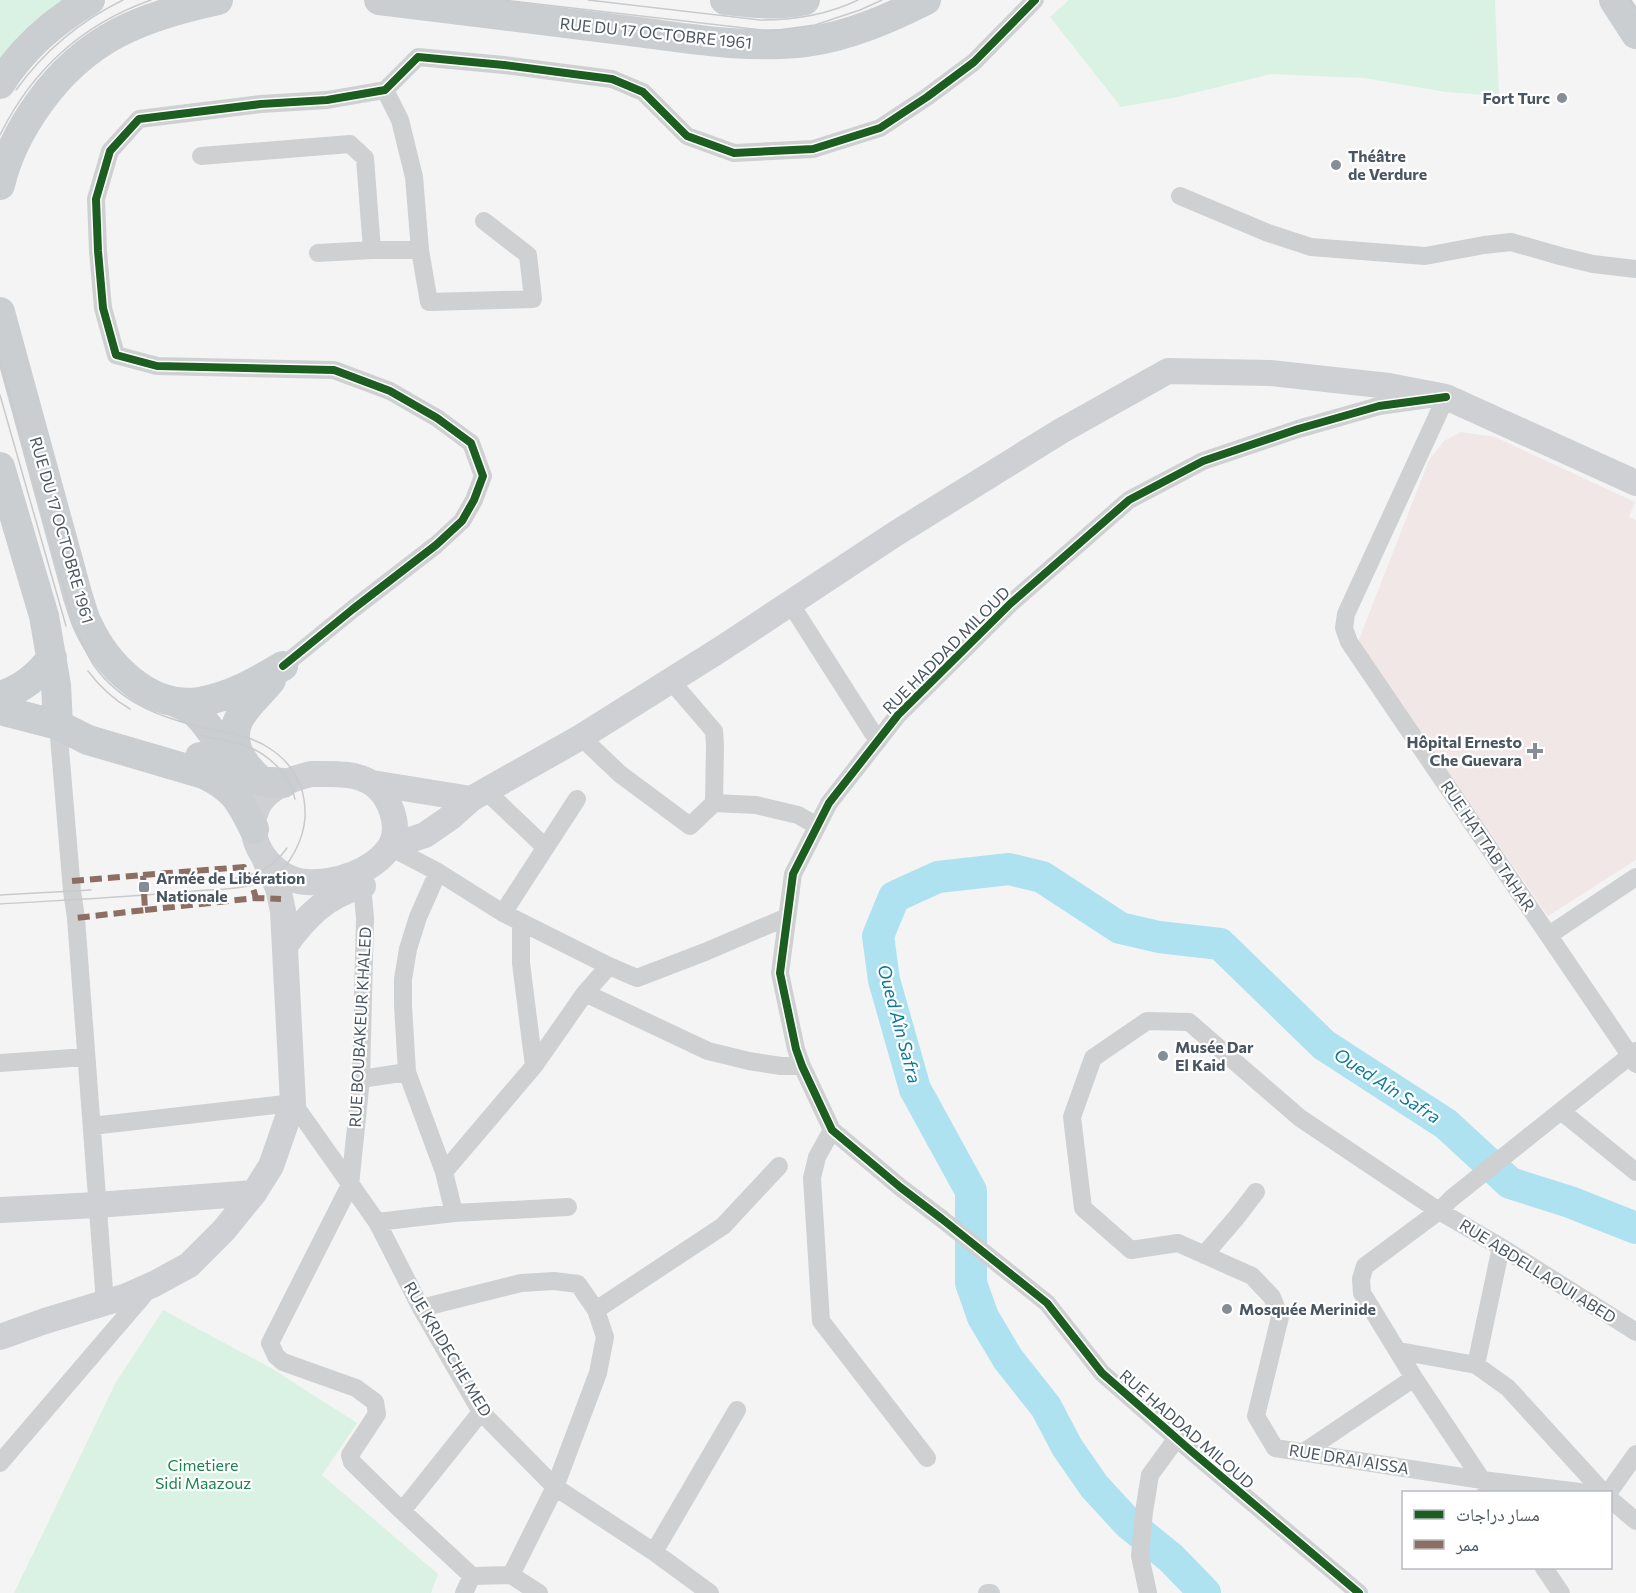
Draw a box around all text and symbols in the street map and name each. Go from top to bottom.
street label: RUE DU 17 OCTOBRE 1961 [559,13,753,52]
place label: Fort Turc [1482,88,1550,107]
marker: Fort Turc [1555,91,1569,105]
place label: Théâtre de Verdure [1348,146,1427,183]
marker: Théâtre de Verdure [1329,158,1343,172]
street label: RUE DU 17 OCTOBRE 1961 [27,434,98,625]
street label: RUE HADDAD MILOUD [878,582,1013,717]
place label: Hôpital Ernesto Che Guevara [1406,732,1522,769]
marker: Hôpital Ernesto Che Guevara [1526,742,1544,760]
street label: RUE HATTAB TAHAR [1438,777,1539,915]
place label: Armée de Libération Nationale [156,868,305,905]
marker: Armée de Libération Nationale [137,880,151,894]
street label: RUE BOUBAKEUR KHALED [345,926,374,1128]
water label: Oued Aîn Safra [873,962,926,1086]
place label: Musée Dar El Kaid [1175,1037,1254,1074]
water label: Oued Aîn Safra [1330,1043,1445,1128]
marker: Musée Dar El Kaid [1156,1049,1170,1063]
street label: RUE ABDELLAOUI ABED [1456,1215,1620,1327]
street label: RUE KRIDECHE MED [401,1278,496,1420]
place label: Mosquée Merinide [1239,1299,1376,1318]
marker: Mosquée Merinide [1220,1302,1234,1316]
street label: RUE HADDAD MILOUD [1116,1365,1258,1492]
street label: RUE DRAI AISSA [1288,1440,1410,1477]
park label: Cimetiere Sidi Maazouz [155,1455,251,1492]
legend [1402,1491,1612,1569]
text: مسار دراجات [1456,1503,1540,1525]
text: ممر [1455,1533,1479,1555]

